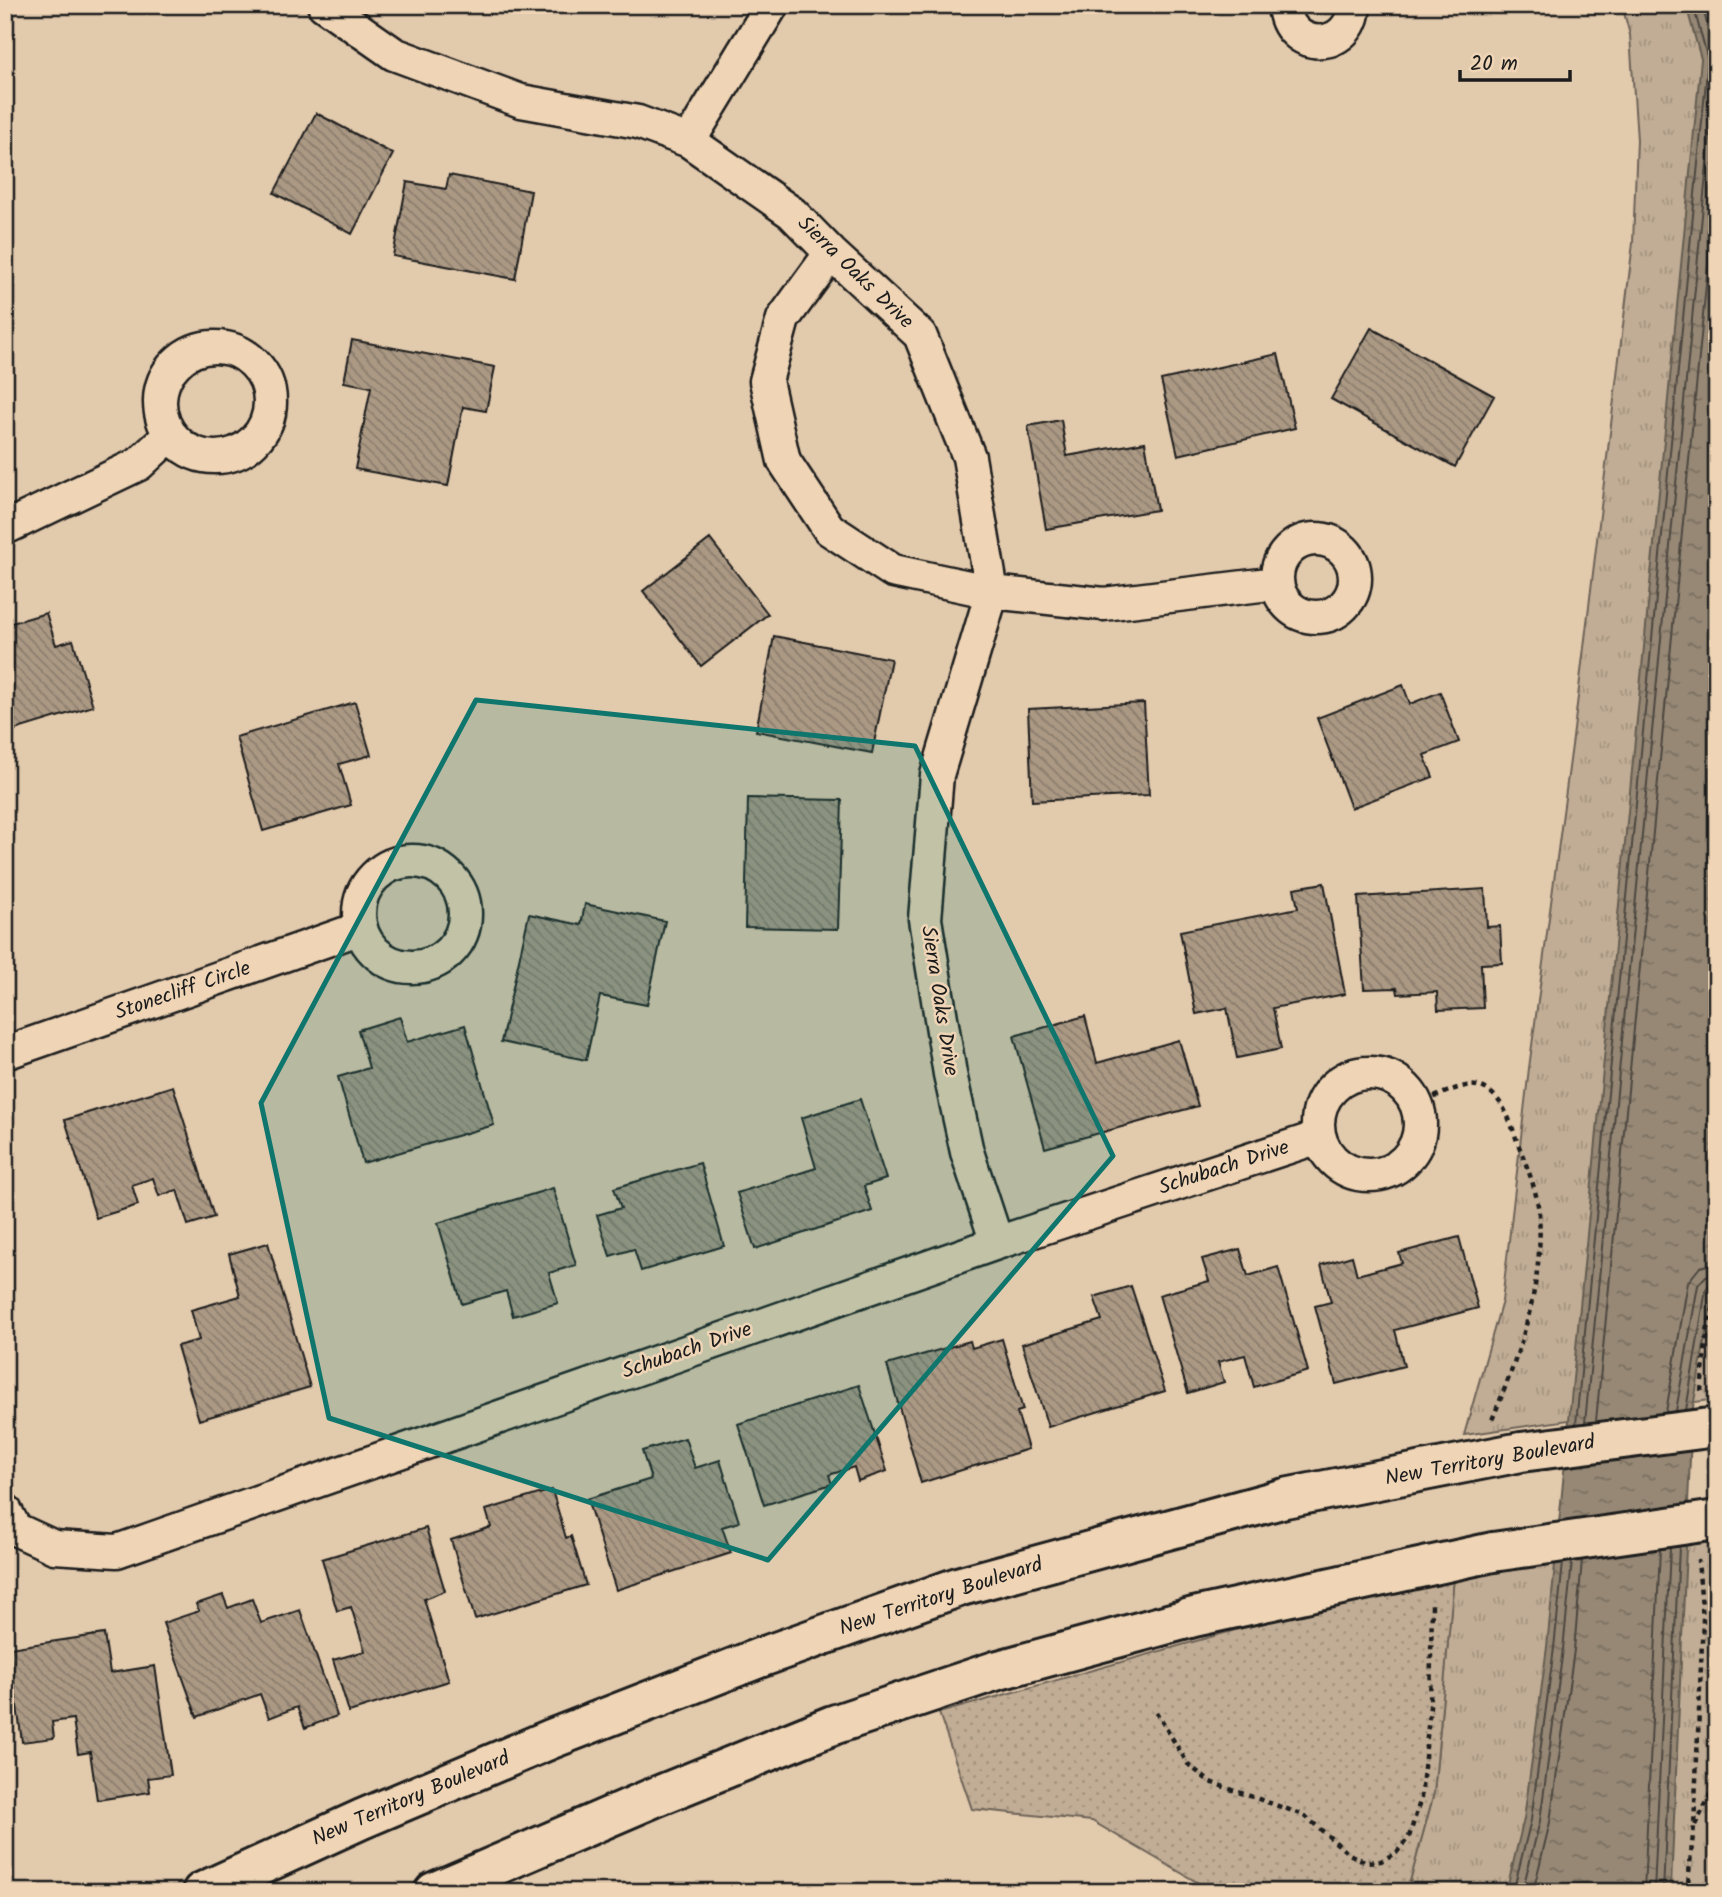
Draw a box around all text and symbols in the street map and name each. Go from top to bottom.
scale bar [1460,38,1570,82]
text: 20 m [1470,48,1518,81]
street label: Sierra Oaks Drive [789,209,921,338]
street label: Sierra Oaks Drive [911,924,967,1079]
street label: Stonecliff Circle [111,952,256,1030]
street label: Schubach Drive [1154,1131,1294,1205]
street label: Schubach Drive [618,1313,757,1389]
street label: New Territory Boulevard [1383,1426,1598,1496]
street label: New Territory Boulevard [835,1548,1048,1646]
street label: New Territory Boulevard [307,1742,516,1856]

